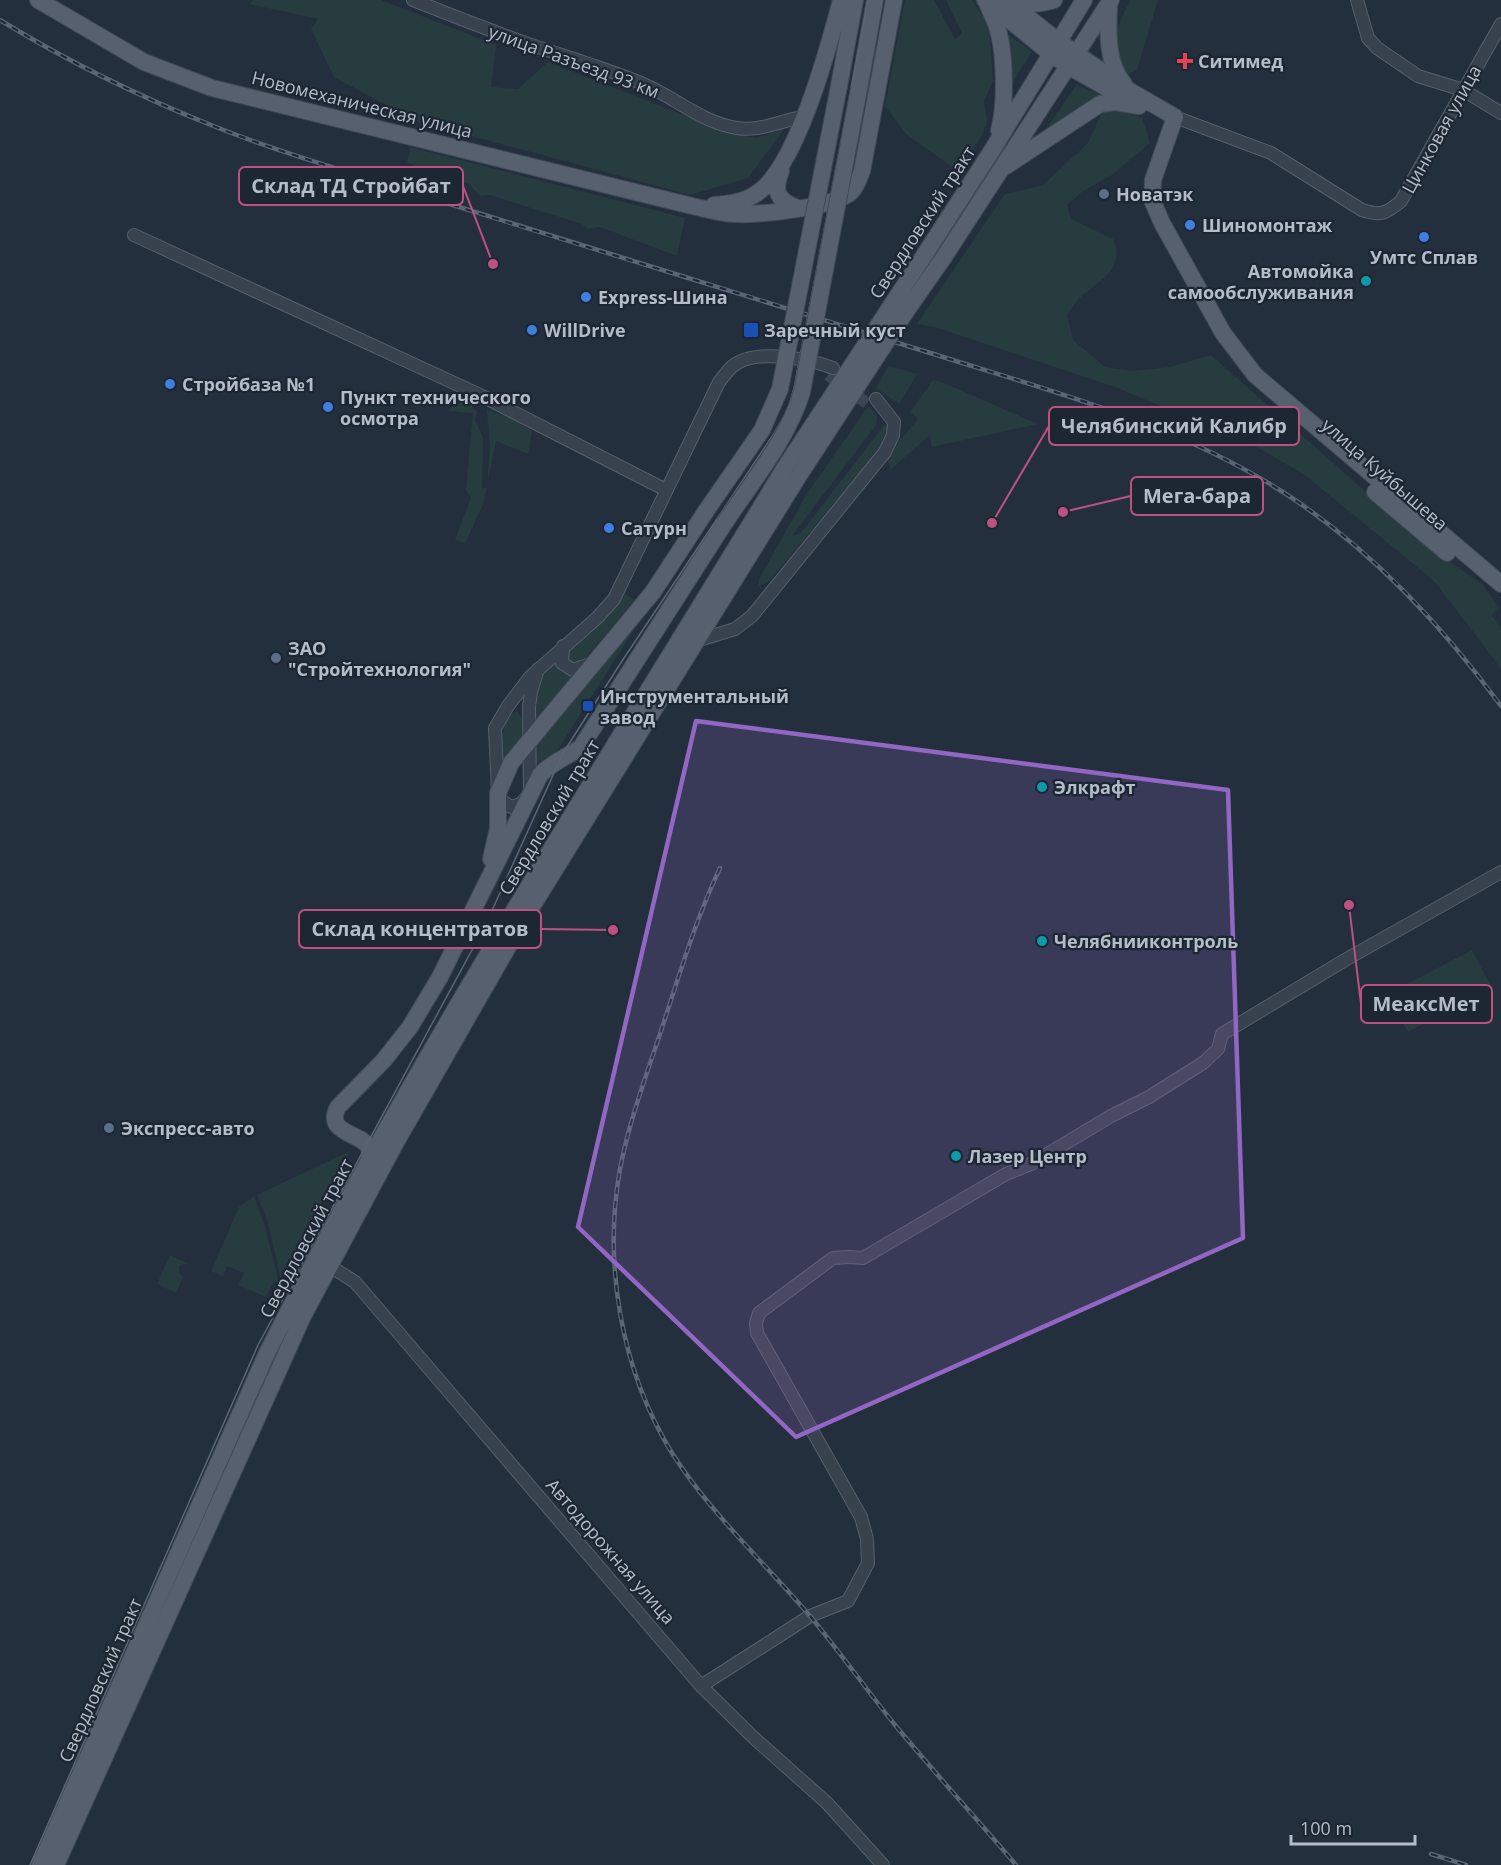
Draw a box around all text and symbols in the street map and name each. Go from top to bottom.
street label: улица Разъезд 93 км [485,19,663,103]
place label: Ситимед [1198,49,1283,73]
marker: Ситимед [1176,52,1194,70]
street label: Цинковая улица [1396,61,1486,197]
street label: Новомеханическая улица [249,65,475,143]
street label: Свердловский тракт [864,141,981,303]
callout: Склад ТД Стройбат [239,167,463,205]
text: Склад ТД Стройбат [251,172,451,199]
place label: Новатэк [1116,182,1194,206]
marker: Новатэк [1097,187,1111,201]
place label: Шиномонтаж [1202,213,1333,237]
marker: Шиномонтаж [1183,218,1197,232]
marker: Умтс Сплав [1417,230,1431,244]
place label: Умтс Сплав [1370,245,1478,269]
place label: Автомойка самообслуживания [1168,259,1354,304]
marker: Автомойка самообслуживания [1359,274,1373,288]
place label: Express-Шина [598,285,728,309]
marker: Express-Шина [579,290,593,304]
place label: WillDrive [544,318,626,342]
place label: Заречный куст [764,318,906,342]
marker: Заречный куст [742,321,760,339]
marker: WillDrive [525,323,539,337]
place label: Стройбаза №1 [182,372,315,396]
marker: Стройбаза №1 [163,377,177,391]
place label: Пункт технического осмотра [340,385,531,430]
marker: Пункт технического осмотра [321,400,335,414]
callout: Челябинский Калибр [1049,407,1299,445]
text: Челябинский Калибр [1061,412,1287,439]
street label: улица Куйбышева [1317,413,1453,535]
callout: Мега-бара [1131,477,1263,515]
text: Мега-бара [1143,482,1251,509]
place label: Сатурн [621,516,687,540]
marker: Сатурн [602,521,616,535]
place label: ЗАО "Стройтехнология" [288,636,471,681]
marker: ЗАО "Стройтехнология" [269,651,283,665]
place label: Инструментальный завод [600,684,789,729]
marker: Инструментальный завод [581,699,595,713]
street label: Свердловский тракт [493,734,605,899]
place label: Элкрафт [1054,775,1136,799]
marker: Элкрафт [1035,780,1049,794]
callout: Склад концентратов [299,910,541,948]
text: Склад концентратов [311,915,529,942]
place label: Челябнииконтроль [1054,929,1238,953]
marker: Челябнииконтроль [1035,934,1049,948]
callout: МеаксМет [1361,985,1492,1023]
text: МеаксМет [1372,990,1480,1017]
place label: Экспресс-авто [121,1116,255,1140]
marker: Экспресс-авто [102,1121,116,1135]
place label: Лазер Центр [968,1144,1087,1168]
marker: Лазер Центр [949,1149,963,1163]
street label: Свердловский тракт [254,1154,358,1322]
street label: Автодорожная улица [541,1473,681,1629]
street label: Свердловский тракт [53,1594,147,1766]
scale bar [1291,1808,1416,1846]
text: 100 m [1300,1816,1352,1840]

